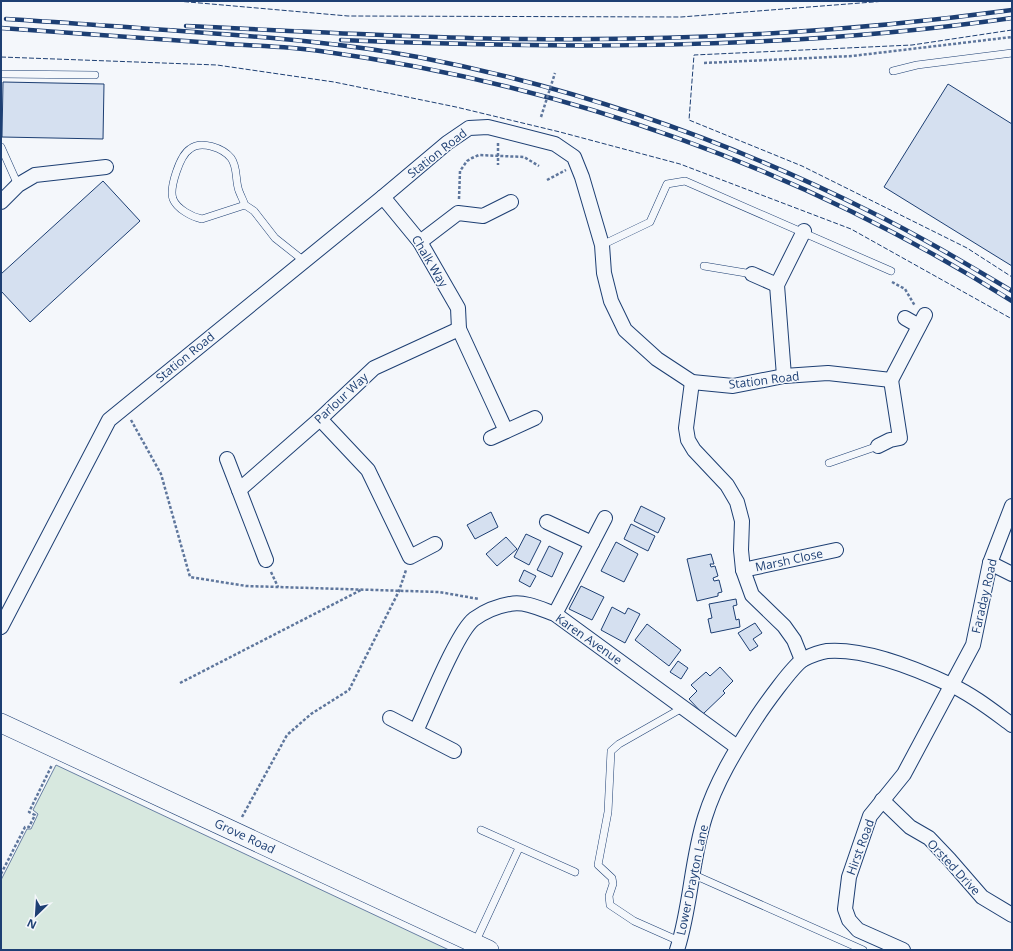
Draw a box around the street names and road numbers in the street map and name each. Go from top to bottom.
street label: Station Road [404,124,470,182]
street label: Chalk Way [408,232,453,291]
street label: Station Road [152,328,218,386]
street label: Station Road [728,367,800,393]
street label: Parlour Way [310,368,372,427]
street label: Marsh Close [754,544,825,575]
street label: Faraday Road [967,557,1001,635]
street label: Karen Avenue [552,610,626,668]
street label: Grove Road [212,814,278,858]
street label: Hirst Road [842,817,878,877]
street label: Lower Drayton Lane [672,823,712,937]
street label: Orsted Drive [924,835,985,899]

